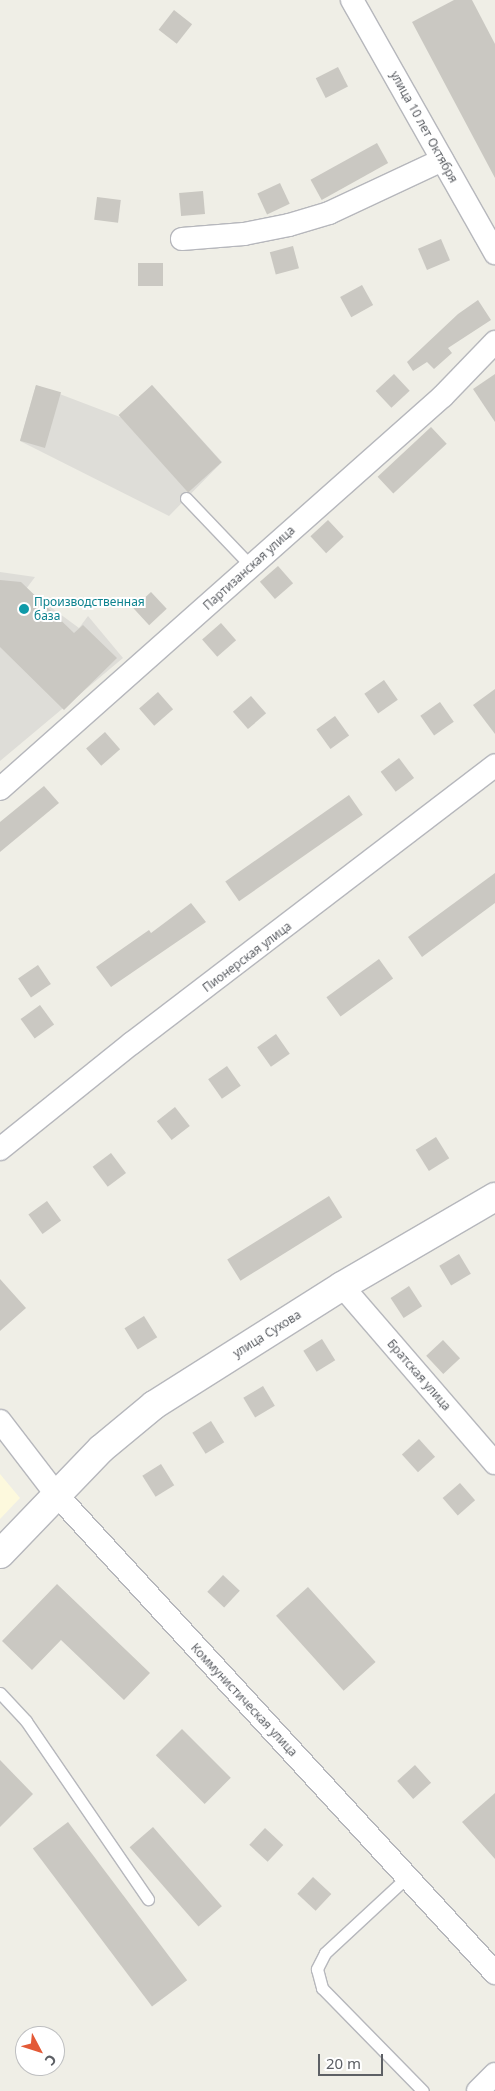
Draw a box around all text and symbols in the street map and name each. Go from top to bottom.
street label: улица 10 лет Октября [387,69,461,185]
street label: Партизанская улица [200,523,298,613]
place label: Производственная база [34,595,145,623]
marker: Производственная база [18,603,30,615]
street label: Пионерская улица [200,919,294,995]
street label: улица Сухова [230,1307,304,1361]
street label: Братская улица [384,1337,454,1413]
street label: Коммунистическая улица [188,1641,300,1759]
north arrow [15,2026,65,2076]
scale bar [320,2044,385,2076]
text: С [41,2051,61,2070]
text: 20 m [326,2053,361,2073]

